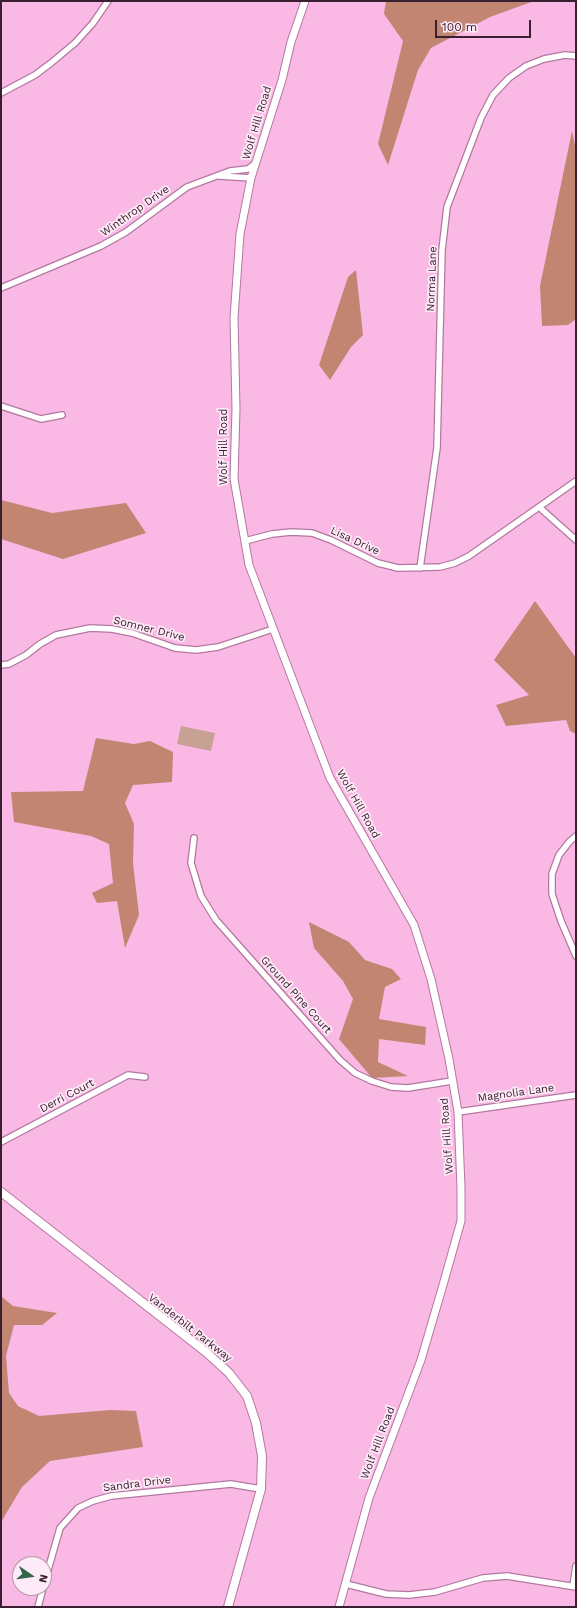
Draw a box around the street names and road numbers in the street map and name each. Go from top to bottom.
street label: Wolf Hill Road [239,84,275,162]
street label: Winthrop Drive [98,182,172,240]
street label: Norma Lane [424,246,440,312]
street label: Wolf Hill Road [217,409,231,485]
street label: Lisa Drive [328,524,382,558]
street label: Somner Drive [112,614,186,644]
street label: Wolf Hill Road [334,767,382,841]
street label: Ground Pine Court [258,954,334,1036]
street label: Derri Court [38,1076,96,1116]
street label: Magnolia Lane [477,1081,555,1105]
street label: Wolf Hill Road [438,1097,456,1175]
street label: Vanderbilt Parkway [145,1291,235,1365]
street label: Wolf Hill Road [358,1405,398,1481]
street label: Sandra Drive [102,1473,172,1495]

